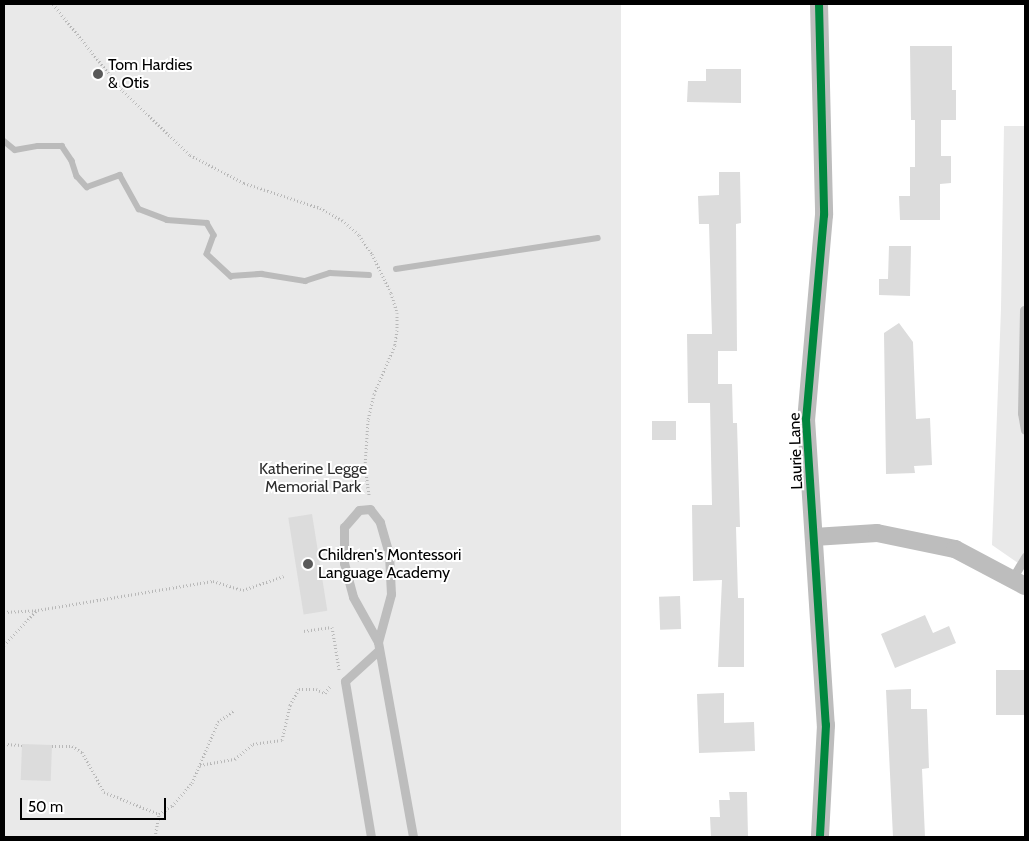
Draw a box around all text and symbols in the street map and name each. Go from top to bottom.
place label: Tom Hardies & Otis [108,55,192,93]
marker: Tom Hardies & Otis [92,68,104,80]
street label: Laurie Lane [785,412,807,490]
park label: Katherine Legge Memorial Park [259,459,367,497]
place label: Children's Montessori Language Academy [318,545,461,583]
marker: Children's Montessori Language Academy [302,558,314,570]
scale bar [22,788,169,820]
text: 50 m [28,798,63,816]

